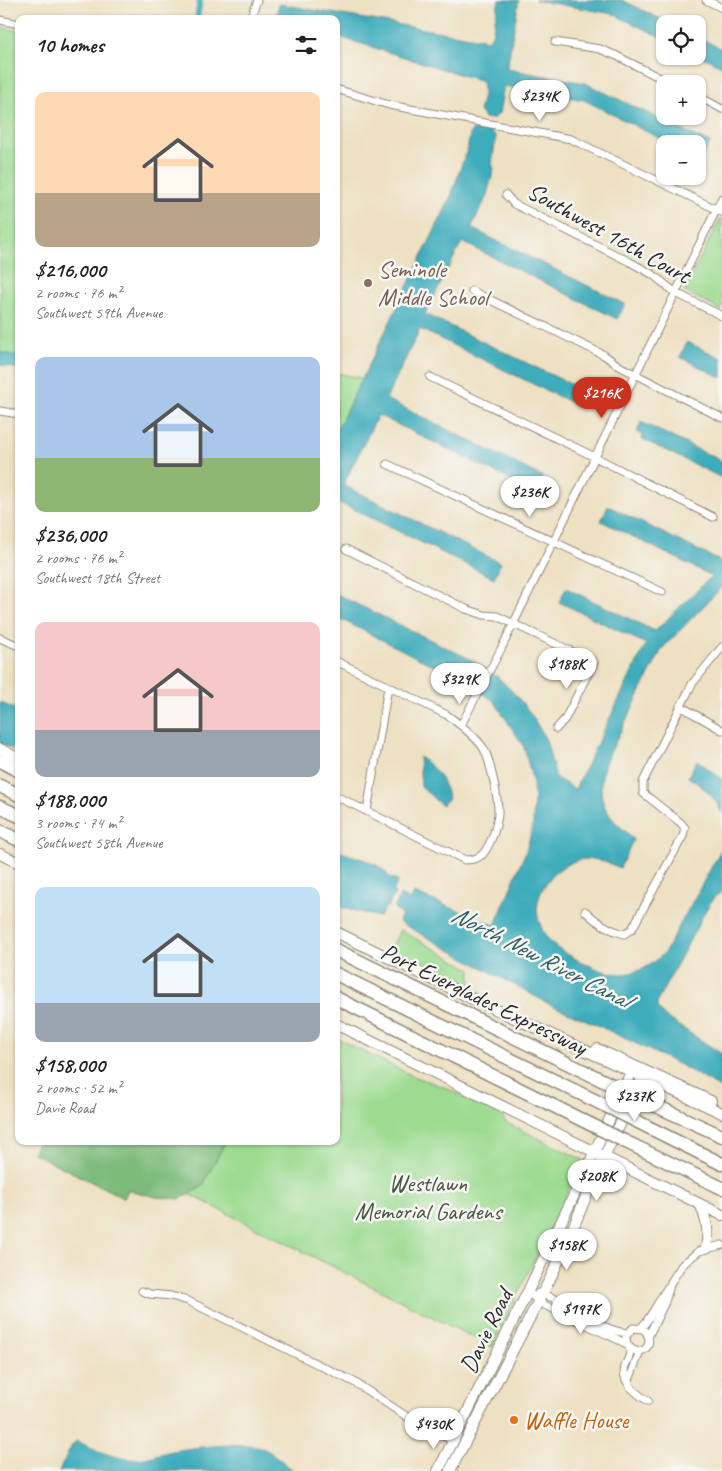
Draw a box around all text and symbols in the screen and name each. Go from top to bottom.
map controls [656,15,706,185]
button: locate [656,15,706,65]
icon: filters [292,31,320,59]
text: 10 homes [35,32,104,58]
button: + [656,75,706,125]
pin: $234K [505,80,575,122]
text: $234K [522,86,558,106]
icon: home [133,125,223,215]
button: − [656,135,706,185]
street label: Southwest 16th Court [522,176,697,291]
place label: Seminole Middle School [378,254,492,312]
text: $216,000 [35,257,106,283]
marker: Seminole Middle School [362,277,374,289]
text: 2 rooms · 76 m² [35,283,121,303]
text: Southwest 59th Avenue [35,303,163,323]
pin: $216K [567,376,637,419]
text: $216K [583,383,621,403]
icon: home [133,390,223,480]
pin: $236K [495,476,565,518]
text: $236K [511,482,549,502]
text: $236,000 [35,522,106,548]
text: 2 rooms · 76 m² [35,548,121,568]
text: Southwest 18th Street [35,568,160,588]
pin: $188K [532,648,602,690]
text: $188K [549,654,585,674]
icon: home [133,655,223,745]
pin: $329K [425,662,495,705]
text: $329K [442,669,478,689]
text: $188,000 [35,787,105,813]
text: 3 rooms · 74 m² [35,813,121,833]
text: Southwest 58th Avenue [35,833,163,853]
water label: North New River Canal [446,898,642,1019]
icon: home [133,920,223,1010]
street label: Port Everglades Expressway [376,936,593,1063]
text: $158,000 [35,1052,105,1078]
text: 2 rooms · 52 m² [35,1078,121,1098]
pin: $237K [600,1080,670,1122]
text: $237K [617,1086,653,1106]
text: Davie Road [35,1098,95,1118]
pin: $208K [562,1160,632,1202]
text: $208K [579,1166,615,1186]
park label: Westlawn Memorial Gardens [355,1168,504,1226]
pin: $158K [532,1228,602,1271]
text: $158K [549,1235,585,1255]
street label: Davie Road [453,1281,521,1378]
pin: $197K [546,1292,616,1335]
text: $197K [563,1299,599,1319]
place label: Waffle House [524,1405,631,1435]
pin: $430K [399,1408,469,1450]
text: $430K [416,1414,452,1434]
marker: Waffle House [508,1414,520,1426]

